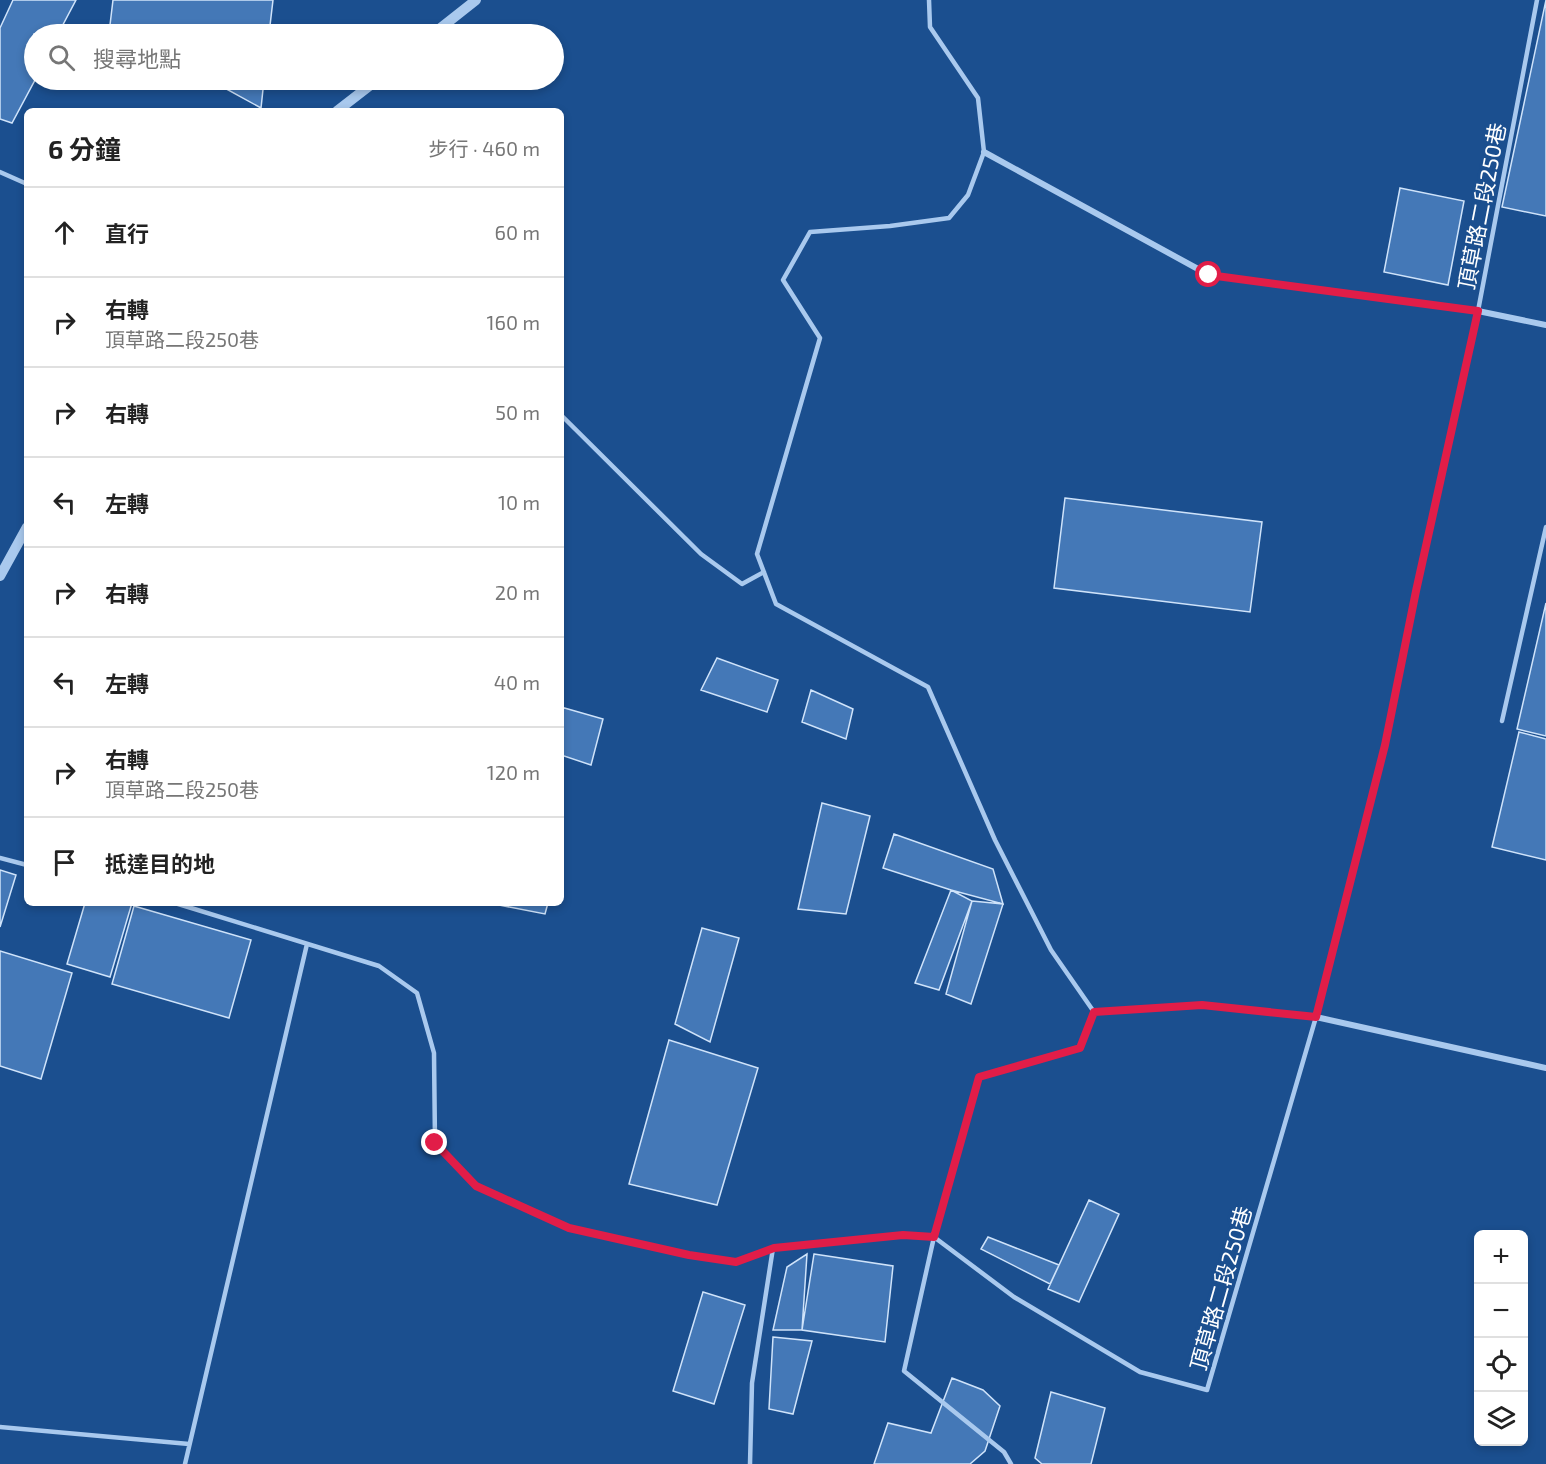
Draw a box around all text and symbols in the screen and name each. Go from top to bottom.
search box [24,24,564,90]
icon: search [45,41,78,74]
text: 搜尋地點 [93,45,181,71]
street label: 頂草路二段250巷 [1452,120,1510,292]
text: 6 分鐘 [48,133,121,164]
text: 步行 · 460 m [429,136,540,160]
icon: ahead [48,216,81,249]
text: 直行 [105,220,149,246]
text: 60 m [495,220,540,244]
route start [1195,261,1221,287]
text: 右轉 [105,296,149,322]
icon: right [48,306,81,339]
text: 160 m [487,310,540,334]
text: 頂草路二段250巷 [105,327,259,351]
icon: right [48,396,81,429]
text: 右轉 [105,400,149,426]
text: 50 m [495,400,540,424]
icon: left [48,486,81,519]
text: 左轉 [105,490,149,516]
text: 10 m [498,490,540,514]
icon: right [48,576,81,609]
text: 右轉 [105,580,149,606]
text: 20 m [495,580,540,604]
icon: left [48,666,81,699]
text: 左轉 [105,670,149,696]
text: 40 m [494,670,540,694]
text: 右轉 [105,746,149,772]
icon: right [48,756,81,789]
text: 120 m [487,760,540,784]
text: 頂草路二段250巷 [105,777,259,801]
icon: arrive [48,846,81,879]
text: 抵達目的地 [105,850,215,876]
route end [421,1129,447,1155]
street label: 頂草路二段250巷 [1184,1203,1256,1373]
map controls [1474,1230,1528,1446]
button: + [1474,1230,1528,1284]
button: − [1474,1284,1528,1338]
button: locate [1474,1338,1528,1392]
button: layers [1474,1392,1528,1446]

